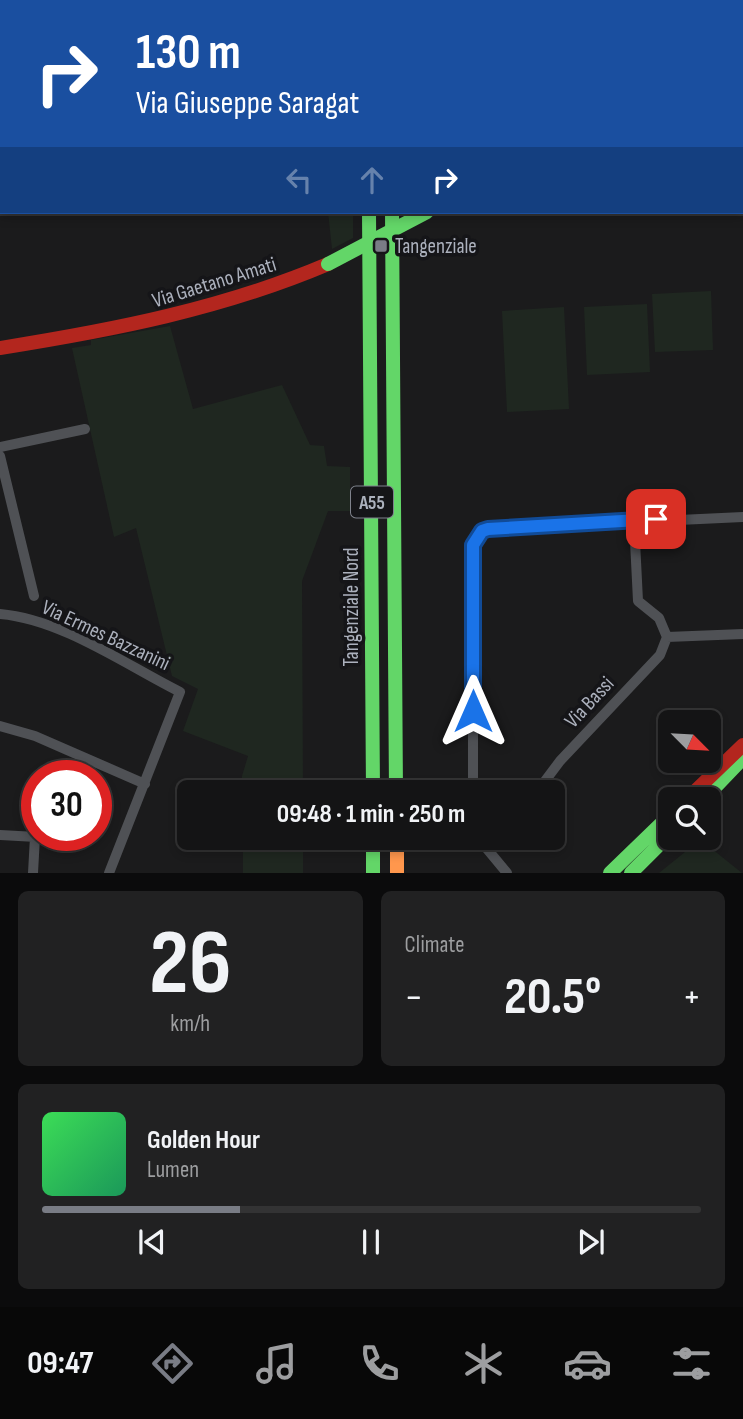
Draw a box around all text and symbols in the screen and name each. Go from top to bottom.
text: 130 m [136,24,241,83]
icon: right [21,28,112,119]
text: Via Giuseppe Saragat [136,84,359,123]
icon: left [280,161,318,199]
icon: ahead [353,161,391,199]
icon: right [426,161,464,199]
place label: Tangenziale [395,234,477,259]
marker: Tangenziale [373,238,389,254]
street label: Via Gaetano Amati [149,252,279,313]
road number: A55 [351,486,393,517]
pin [626,489,686,549]
icon: arrive [637,500,675,538]
street label: Tangenziale Nord [339,547,364,667]
street label: Via Ermes Bazzanini [38,595,174,676]
street label: Via Bassi [559,671,619,733]
position arrow [436,674,510,748]
north arrow [658,710,721,774]
map controls [658,710,721,850]
speed limit sign: 30 [21,760,112,851]
button: search [658,787,721,850]
text: 09:48 · 1 min · 250 m [277,799,465,830]
text: 26 [149,910,232,1019]
text: Climate [405,931,464,959]
text: 20.5° [504,966,601,1029]
text: − [405,975,423,1020]
text: + [682,975,701,1020]
text: km/h [170,1010,210,1038]
text: Golden Hour [147,1125,260,1156]
text: Lumen [147,1156,199,1184]
icon: previous [133,1223,171,1261]
icon: pause [352,1223,390,1261]
icon: next [572,1223,610,1261]
icon: directions [148,1339,197,1388]
icon: music [252,1339,301,1388]
icon: phone [355,1339,404,1388]
icon: climate [459,1339,508,1388]
icon: car [563,1339,612,1388]
icon: filters [667,1339,716,1388]
text: 09:47 [27,1344,93,1383]

